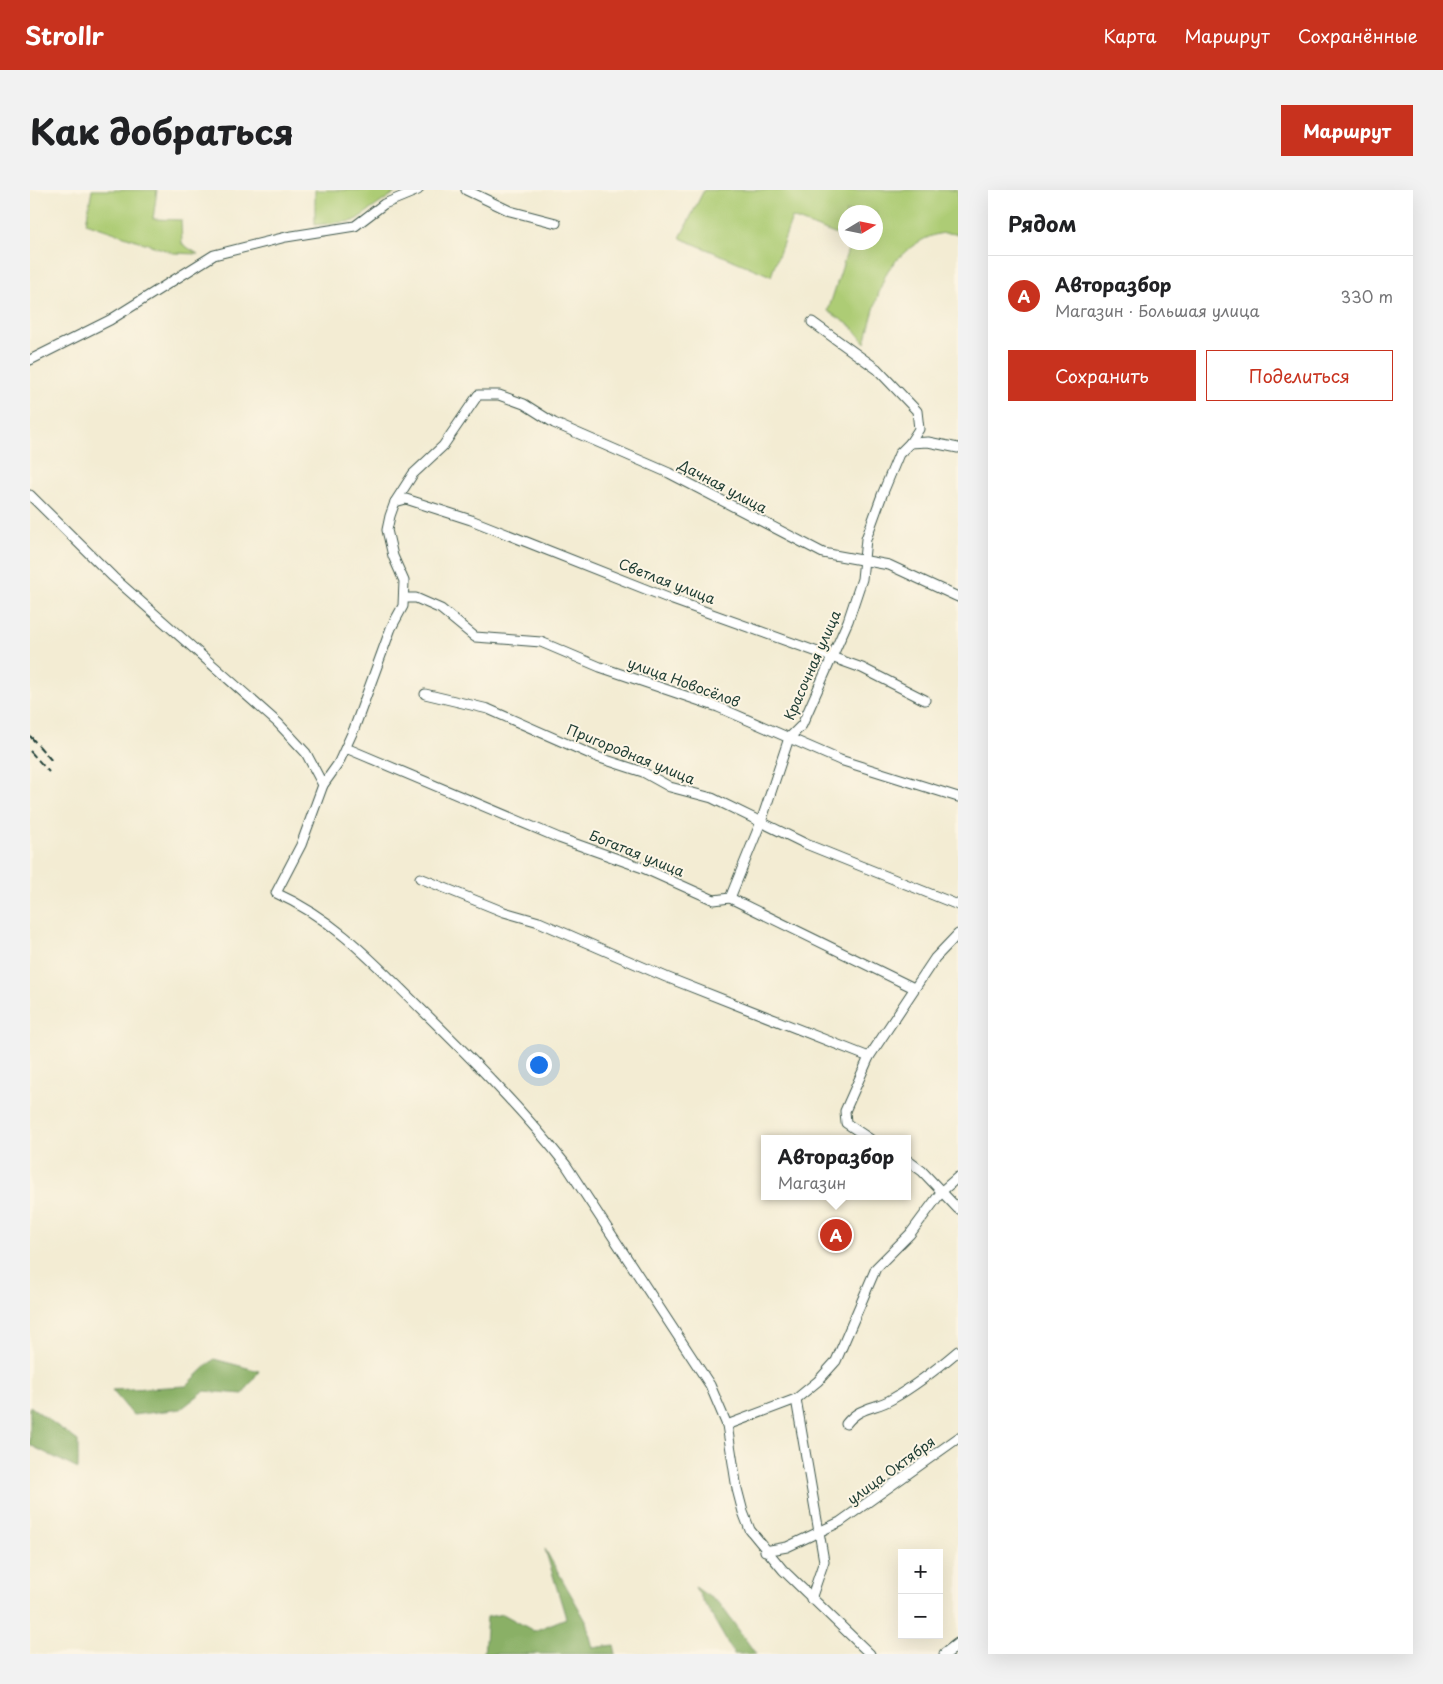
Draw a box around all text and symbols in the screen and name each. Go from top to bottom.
text: Strollr [25,17,104,53]
text: Карта [1104,22,1156,49]
text: Маршрут [1184,22,1270,49]
text: Сохранённые [1298,22,1418,49]
text: Как добраться [30,104,294,157]
button: Маршрут [1281,105,1413,156]
north arrow [838,205,883,250]
text: Рядом [1008,207,1076,239]
text: Авторазбор [1055,270,1172,298]
text: A [1018,284,1030,308]
text: 330 m [1340,284,1393,308]
text: Магазин · Большая улица [1055,298,1260,322]
button: Сохранить [1008,350,1196,401]
button: Поделиться [1206,350,1393,401]
street label: Дачная улица [674,453,771,518]
street label: Светлая улица [616,553,719,609]
street label: Красочная улица [778,607,846,723]
street label: улица Новосёлов [625,652,743,712]
street label: Пригородная улица [564,719,698,789]
street label: Богатая улица [586,824,688,882]
your location [526,1052,552,1078]
popup [761,1135,911,1200]
text: Авторазбор [778,1142,894,1170]
text: Магазин [778,1170,846,1194]
pin: A [820,1216,852,1254]
street label: улица Октября [843,1431,939,1509]
map controls [898,1549,943,1639]
button: + [898,1549,943,1594]
button: − [898,1594,943,1639]

